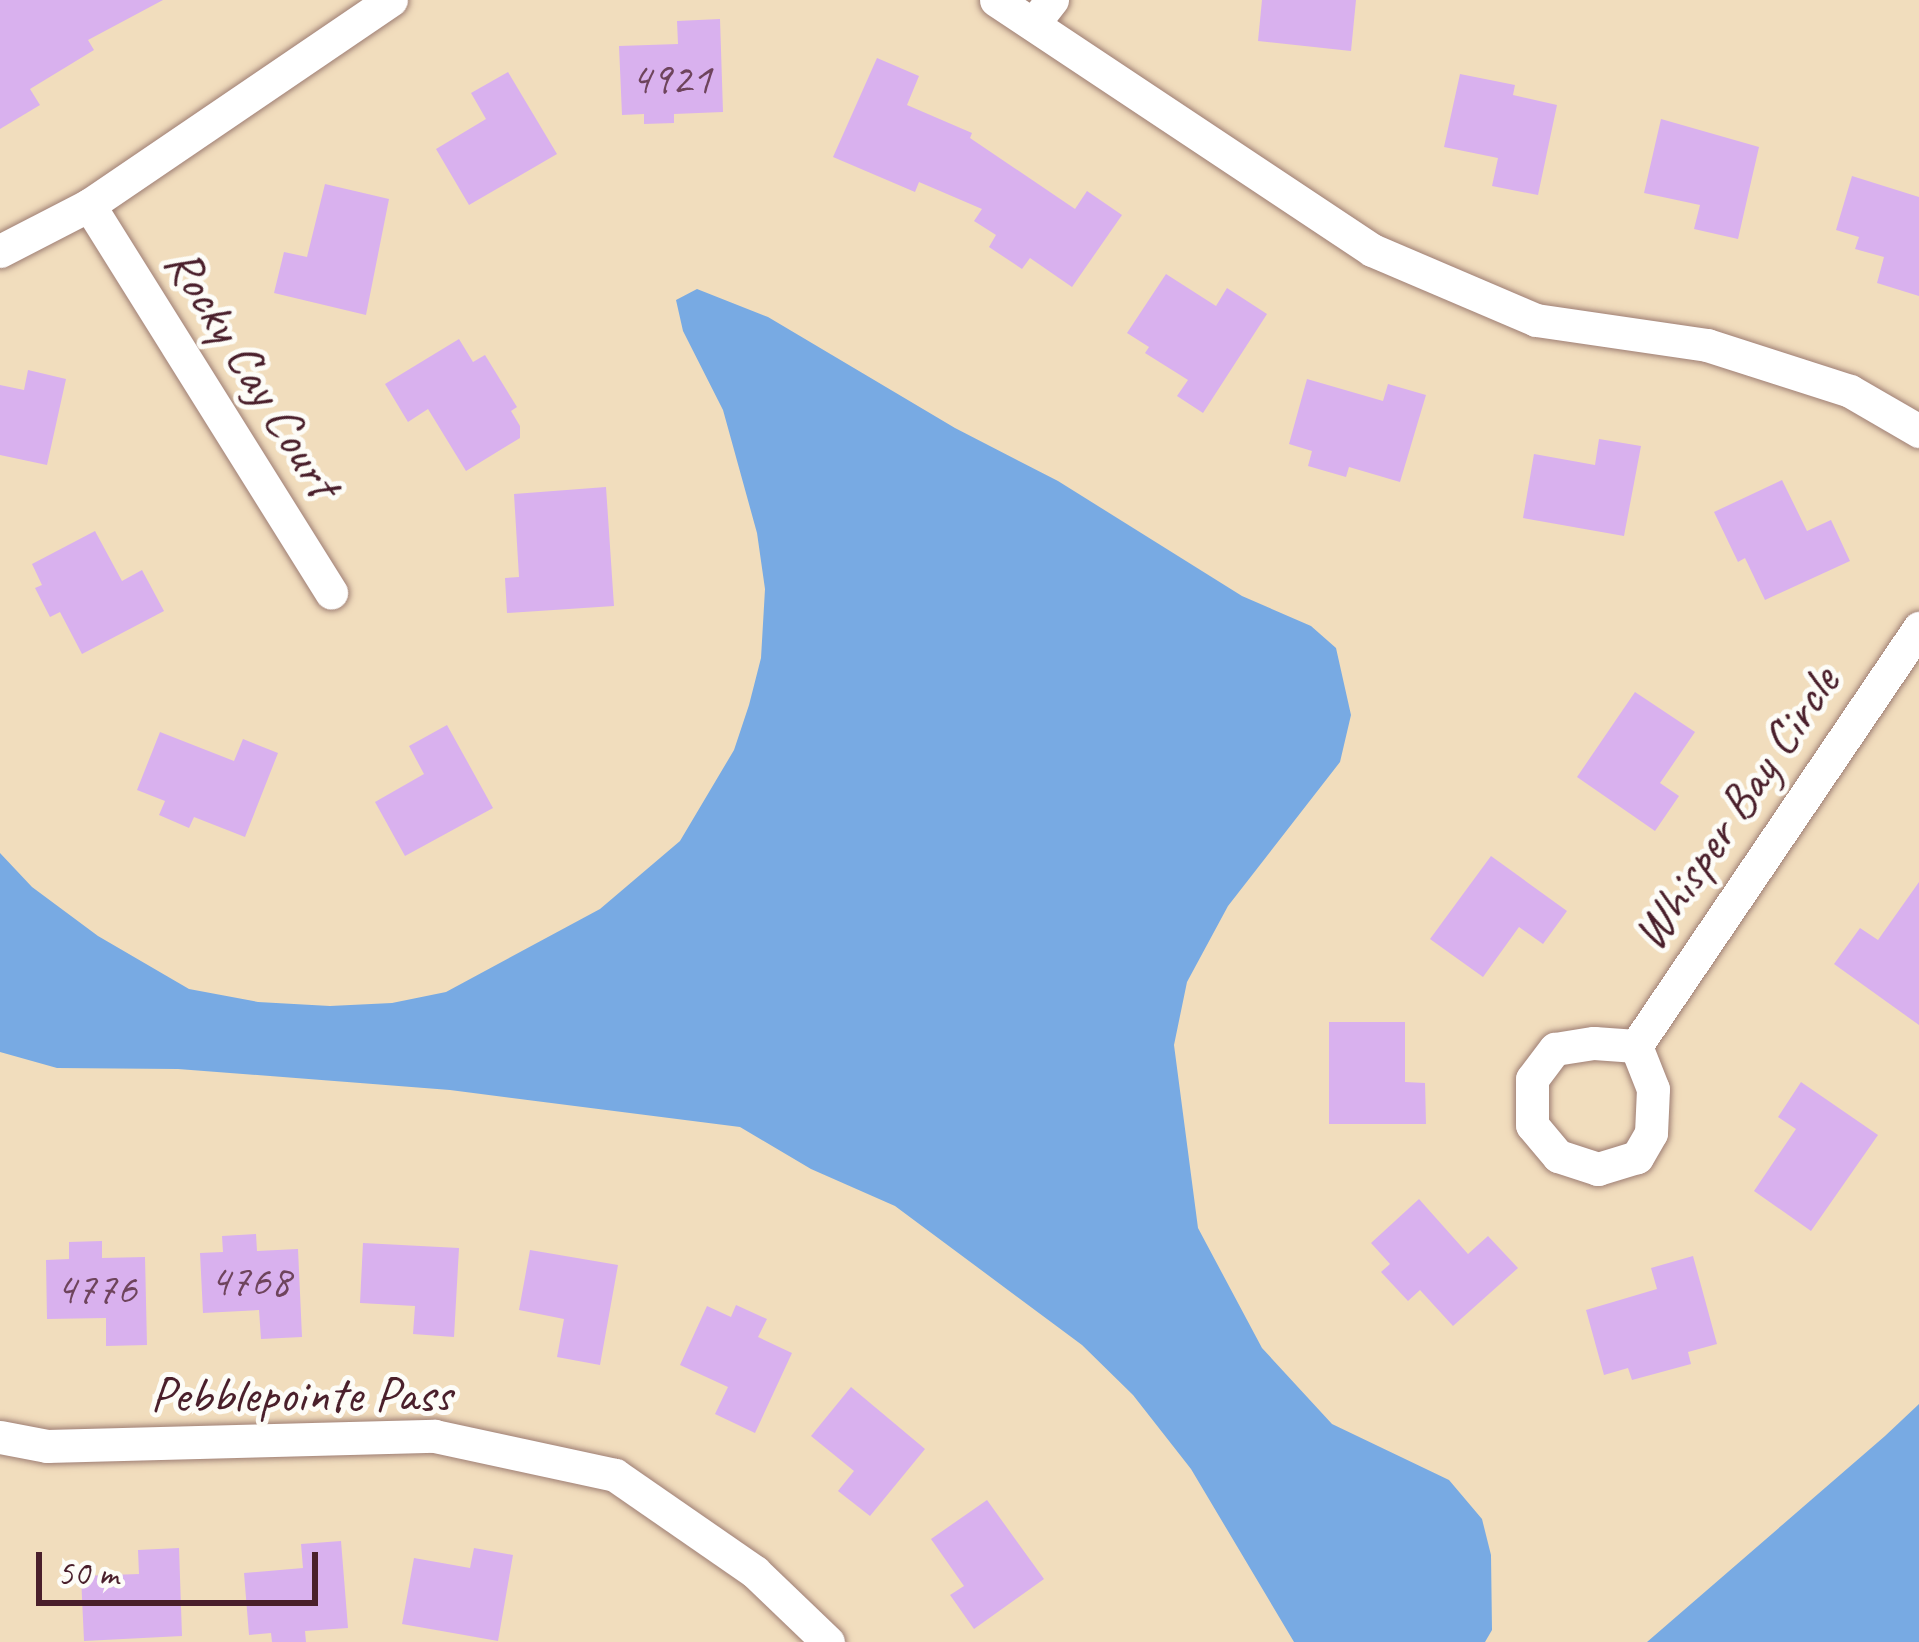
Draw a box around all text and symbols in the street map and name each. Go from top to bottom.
house number: 4921 [631,52,711,106]
street label: Rocky Cay Court [152,236,354,508]
street label: Whisper Bay Circle [1618,655,1852,961]
house number: 4768 [210,1254,290,1308]
house number: 4776 [56,1262,136,1316]
street label: Pebblepointe Pass [149,1363,453,1425]
scale bar [42,1528,324,1602]
text: 50 m [57,1550,118,1596]

